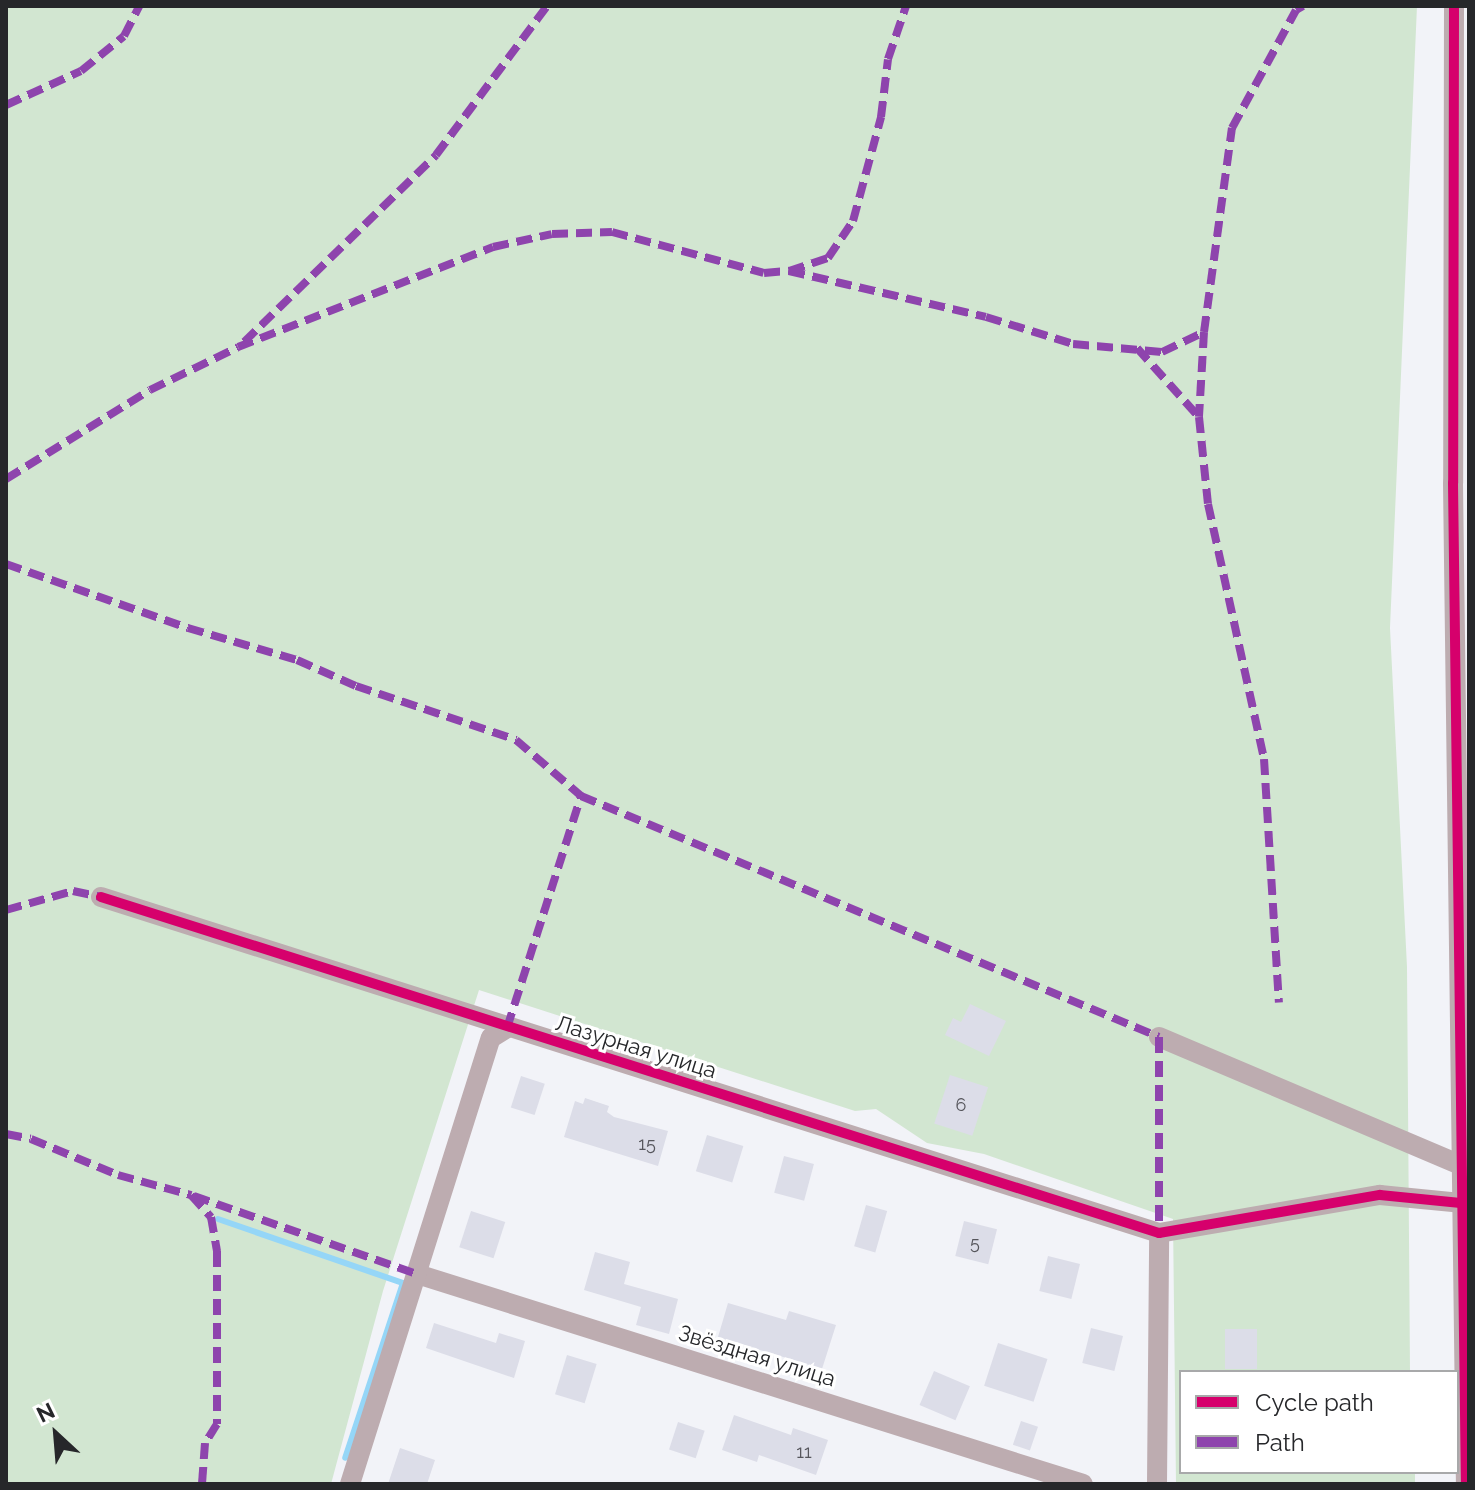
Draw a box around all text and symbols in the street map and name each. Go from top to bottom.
street label: Лазурная улица [552,1010,720,1084]
house number: 6 [956,1094,966,1116]
house number: 15 [638,1133,656,1155]
house number: 5 [970,1232,980,1254]
street label: Звёздная улица [675,1319,839,1393]
legend [1179,1370,1459,1474]
text: Cycle path [1255,1388,1374,1417]
north arrow [16,1394,96,1474]
text: N [32,1397,59,1428]
text: Path [1255,1428,1305,1457]
house number: 11 [796,1441,812,1463]

